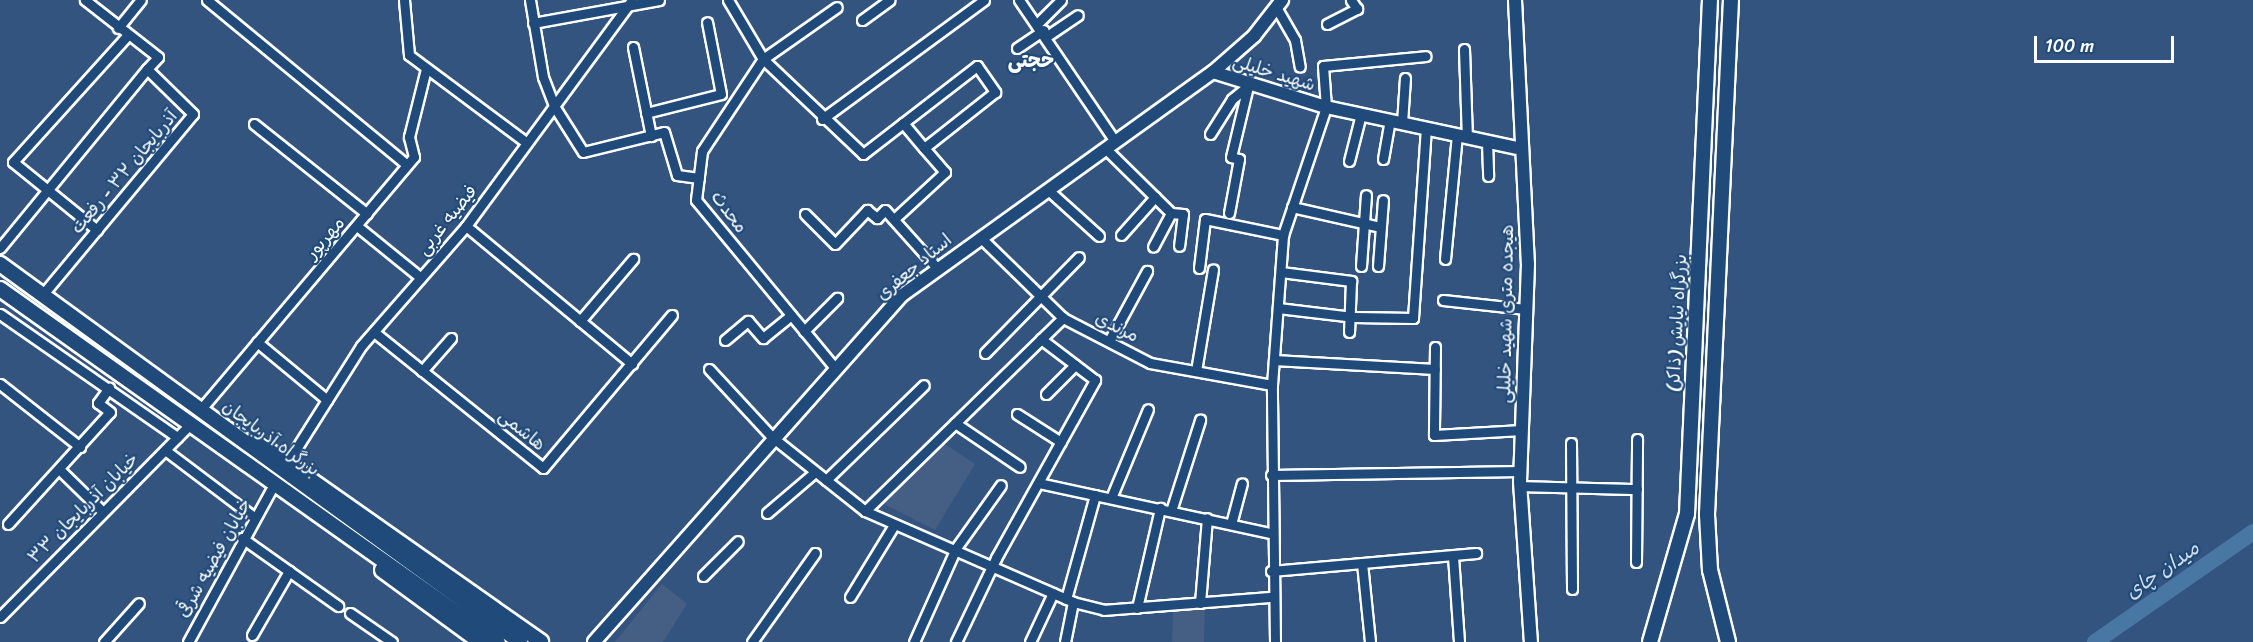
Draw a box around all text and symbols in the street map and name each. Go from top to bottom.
scale bar [2037,24,2176,62]
text: 100 m [2045,30,2094,62]
district label: حجتی [1008,48,1054,72]
street label: شهید خلیلی [1230,50,1318,96]
street label: آذربایجان ۳۲ - رفعت [66,106,182,238]
street label: فیضیه غربی [412,181,482,259]
street label: محدث [706,187,752,237]
street label: مهرپور [301,212,349,264]
street label: هیجده متری شهید خلیلی [1494,224,1518,404]
street label: استاد جعفری [872,229,956,305]
street label: بزرگراه نیایش (ذاکر) [1663,254,1691,392]
street label: مرندی [1092,307,1142,347]
street label: بزرگراه آذربایجان [218,395,324,481]
street label: هاشمی [494,405,550,455]
street label: خیابان آذربایجان ۳۳ [23,448,143,568]
street label: خیابان فیضیه شرقی [172,495,256,621]
water label: میدان چای [2120,536,2204,604]

